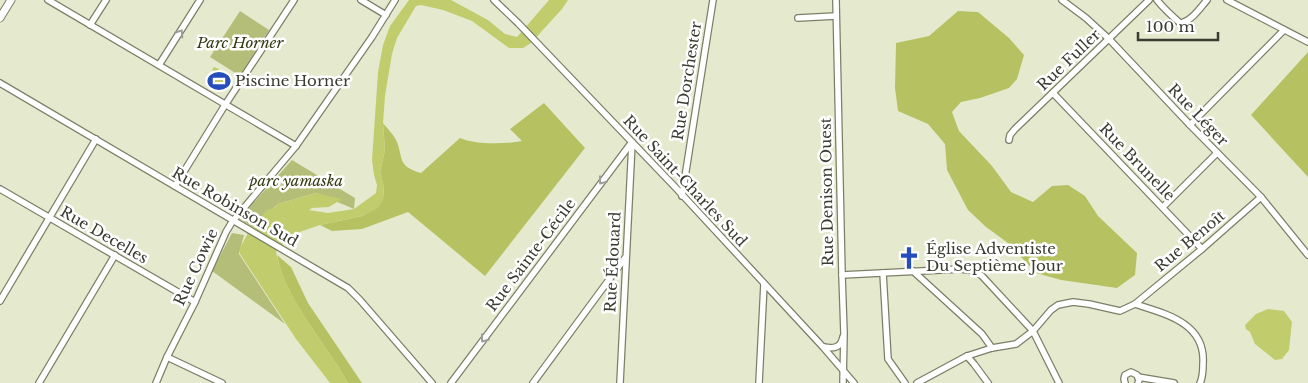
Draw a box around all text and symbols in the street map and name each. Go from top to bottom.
scale bar [1138,10,1218,42]
text: 100 m [1146,17,1195,36]
street label: Rue Dorchester [668,19,705,142]
street label: Rue Fuller [1033,24,1105,94]
one-way arrow [173,29,183,38]
park label: Parc Horner [196,33,284,52]
sports icon: Piscine Horner [206,68,232,94]
place label: Piscine Horner [235,71,351,90]
street label: Rue Léger [1164,80,1233,150]
street label: Rue Saint-Charles Sud [619,111,751,250]
street label: Rue Denison Ouest [816,117,837,266]
street label: Rue Brunelle [1096,119,1179,204]
street label: Rue Robinson Sud [169,163,302,250]
park label: parc yamaska [247,171,343,190]
one-way arrow [600,175,608,184]
street label: Rue Sainte-Cécile [482,194,579,315]
street label: Rue Decelles [57,202,152,267]
street label: Rue Benoît [1151,206,1229,275]
street label: Rue Édouard [600,211,625,313]
street label: Rue Cowie [169,225,222,308]
place label: Église Adventiste Du Septième Jour [926,239,1064,275]
church icon: Église Adventiste Du Septième Jour [896,245,922,271]
one-way arrow [481,333,490,343]

